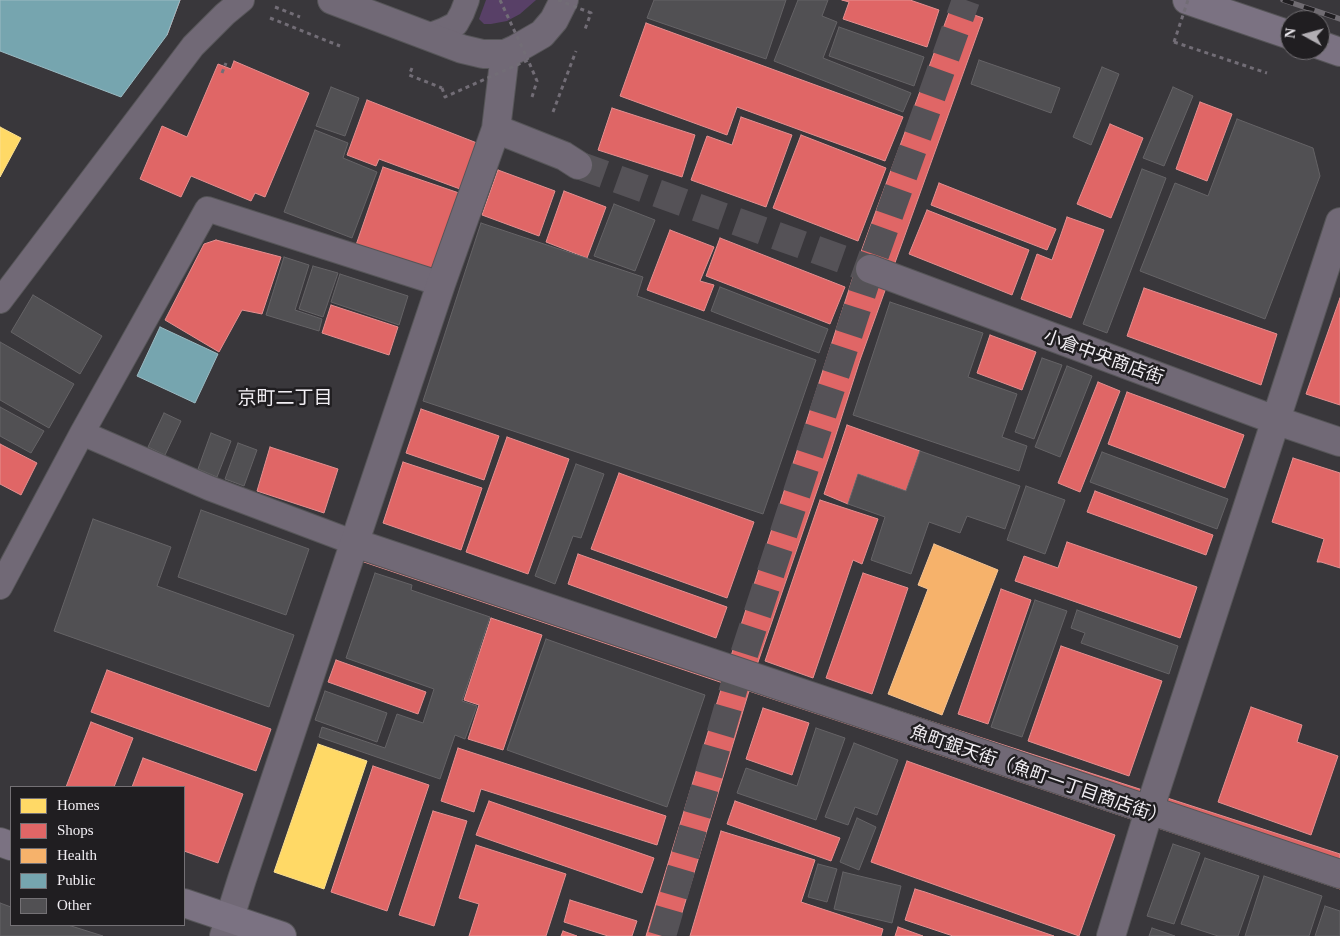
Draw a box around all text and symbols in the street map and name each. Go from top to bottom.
north arrow [1280,10,1330,60]
text: N [1283,27,1299,39]
street label: 小倉中央商店街 [1041,324,1167,388]
district label: 京町二丁目 [238,386,332,408]
street label: 魚町銀天街（魚町一丁目商店街） [908,720,1170,828]
legend [10,786,185,926]
text: Homes [57,797,100,813]
text: Shops [57,822,94,838]
text: Health [57,847,97,863]
text: Public [57,872,95,888]
text: Other [57,897,91,913]

